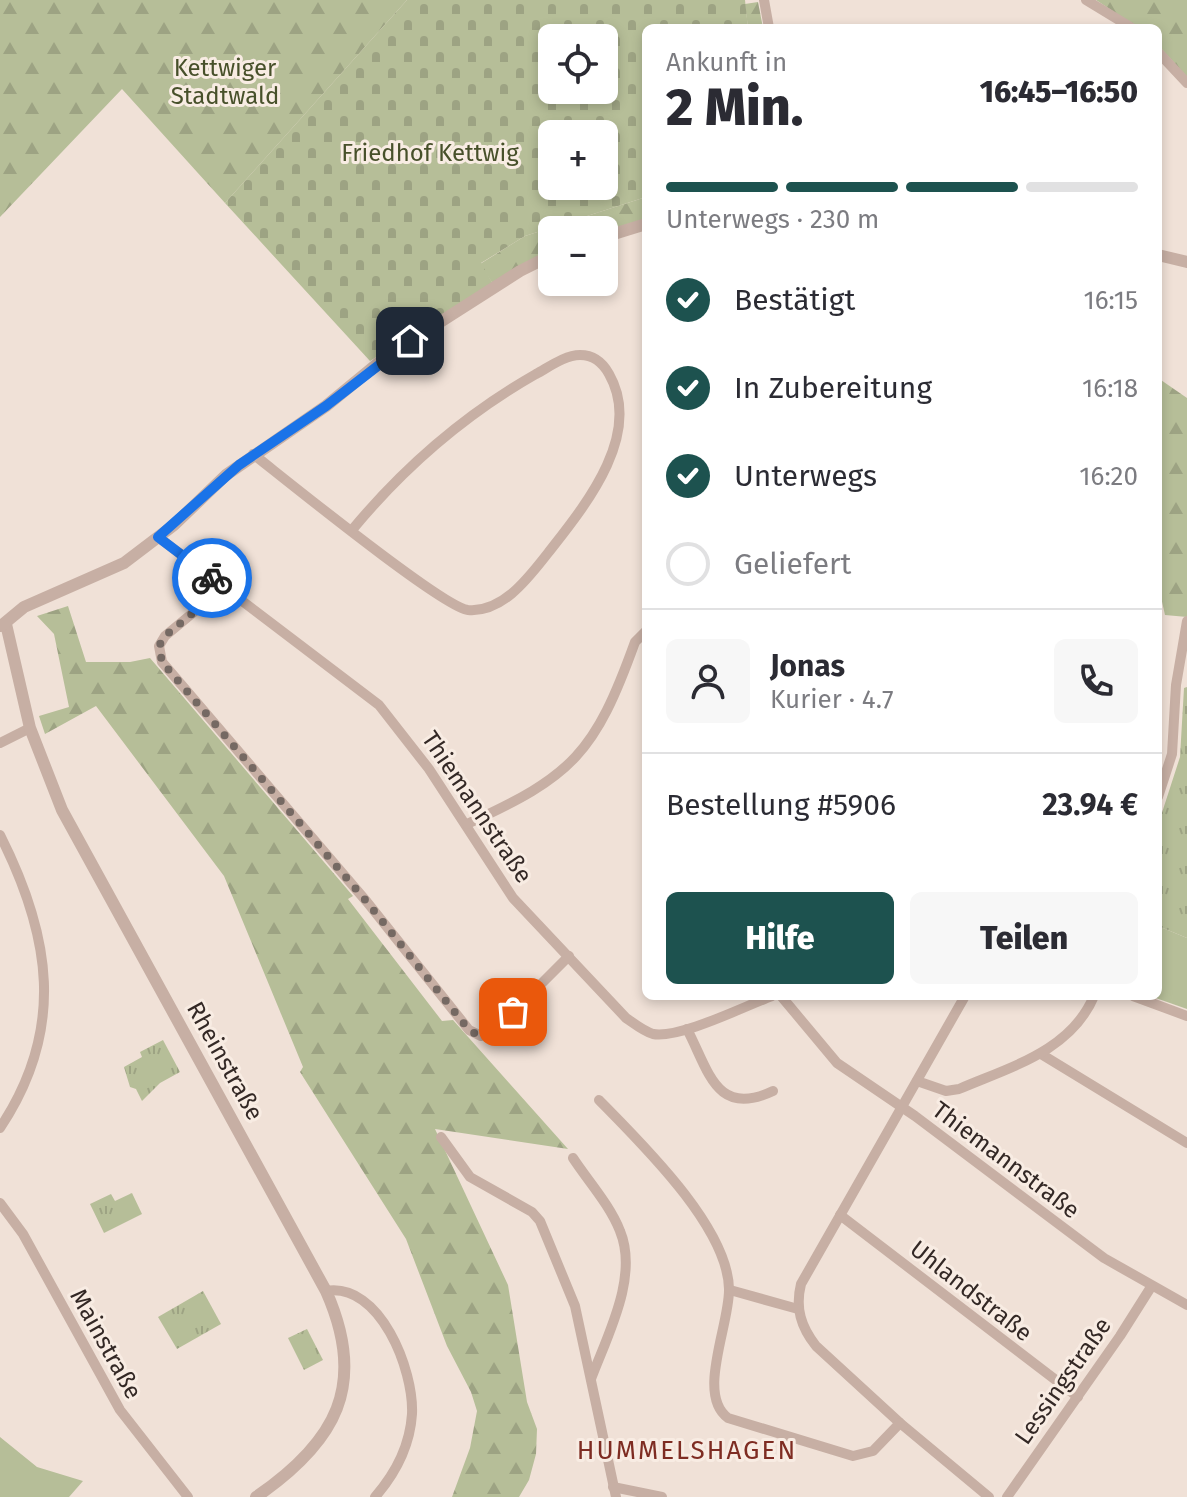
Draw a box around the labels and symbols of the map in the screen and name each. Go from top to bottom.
park label: Kettwiger Stadtwald [171,54,279,110]
park label: Friedhof Kettwig [341,139,519,167]
pin [376,307,444,375]
courier [172,538,252,618]
street label: Thiemannstraße [416,726,538,888]
pin [479,978,547,1046]
street label: Rheinstraße [181,997,269,1125]
street label: Thiemannstraße [927,1096,1085,1224]
street label: Uhlandstraße [904,1235,1038,1347]
street label: Mainstraße [64,1284,148,1404]
street label: Lessingstraße [1009,1312,1117,1450]
district label: HUMMELSHAGEN [577,1435,797,1466]

